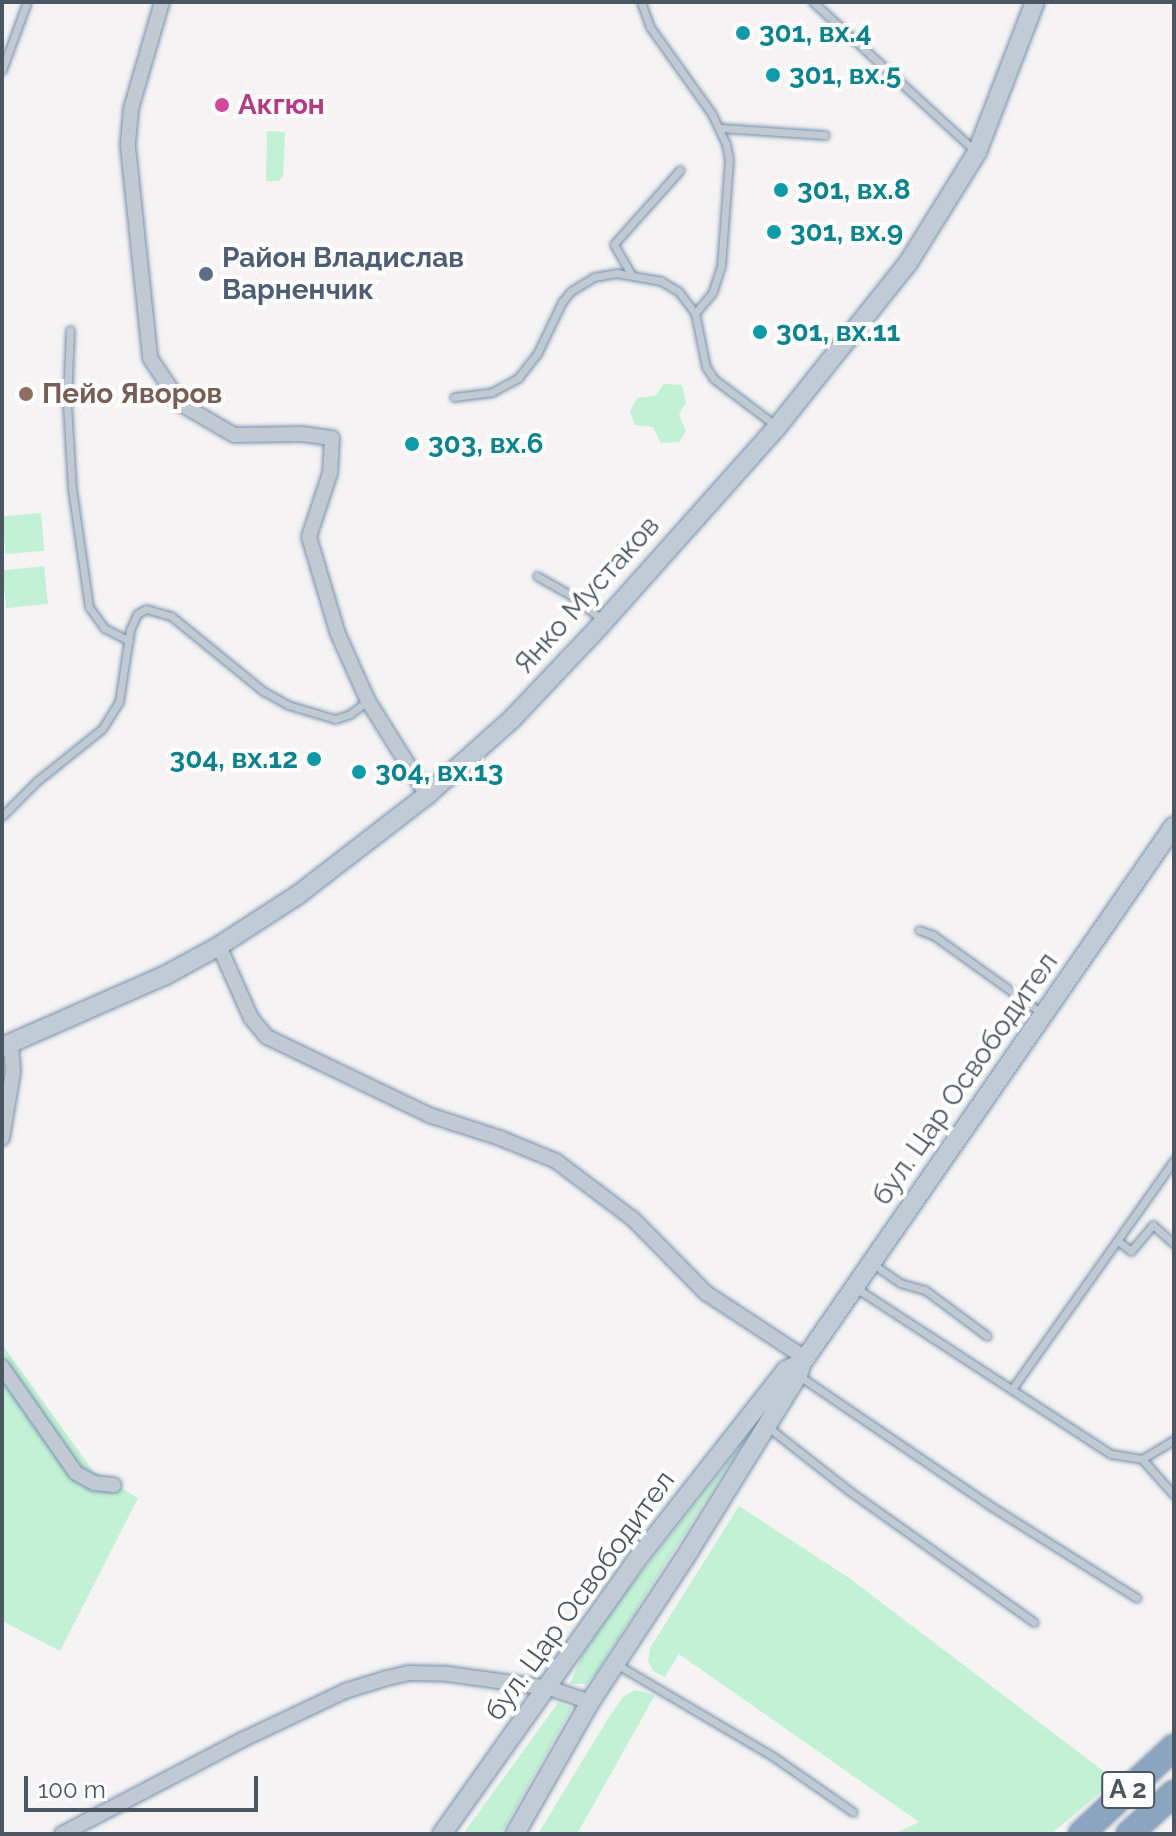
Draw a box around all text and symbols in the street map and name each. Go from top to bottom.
place label: 301, вх.4 [759,16,872,50]
marker: 301, вх.4 [734,24,752,42]
place label: 301, вх.5 [789,58,901,92]
marker: 301, вх.5 [764,66,782,84]
place label: Акгюн [238,88,325,122]
marker: Акгюн [213,96,231,114]
place label: 301, вх.8 [797,173,911,207]
marker: 301, вх.8 [772,181,790,199]
place label: 301, вх.9 [790,215,903,249]
marker: 301, вх.9 [765,223,783,241]
place label: Район Владислав Варненчик [222,241,464,307]
marker: Район Владислав Варненчик [197,265,215,283]
place label: 301, вх.11 [776,315,900,349]
marker: 301, вх.11 [751,323,769,341]
place label: Пейо Яворов [42,377,222,411]
marker: Пейо Яворов [17,385,35,403]
place label: 303, вх.6 [428,427,543,461]
marker: 303, вх.6 [403,435,421,453]
street label: Янко Мустаков [507,509,667,681]
place label: 304, вх.12 [170,742,298,776]
marker: 304, вх.12 [305,750,323,768]
place label: 304, вх.13 [375,755,503,789]
marker: 304, вх.13 [350,763,368,781]
street label: бул. Цар Освободител [865,946,1065,1212]
street label: бул. Цар Освободител [478,1465,682,1727]
scale bar [28,1760,262,1810]
road number: A 2 [1100,1768,1156,1812]
text: 100 m [38,1775,106,1804]

